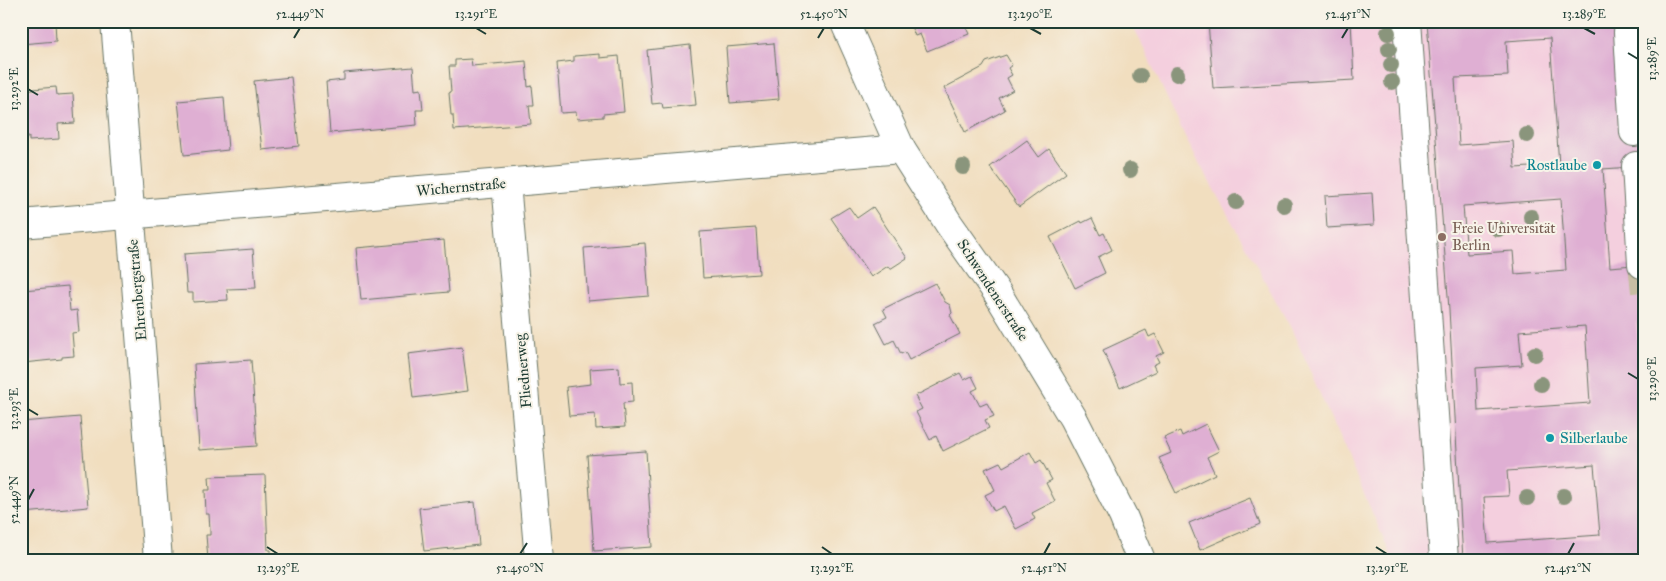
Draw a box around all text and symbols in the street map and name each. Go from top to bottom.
text: 52.449°N [276,7,324,21]
text: 13.291°E [455,7,497,21]
text: 52.450°N [800,7,848,21]
text: 13.290°E [1008,7,1053,21]
text: 52.451°N [1325,7,1371,21]
text: 13.289°E [1562,7,1606,21]
text: 13.289°E [1645,37,1659,81]
text: 13.292°E [7,67,21,111]
place label: Rostlaube [1526,156,1587,174]
marker: Rostlaube [1591,159,1603,171]
street label: Wichernstraße [416,174,506,200]
place label: Freie Universität Berlin [1452,219,1556,254]
marker: Freie Universität Berlin [1436,231,1448,243]
street label: Schwendenerstraße [953,236,1033,344]
street label: Ehrenbergstraße [124,238,150,342]
street label: Fliednerweg [511,332,535,409]
text: 13.290°E [1645,356,1659,401]
text: 13.293°E [7,388,21,430]
place label: Silberlaube [1560,429,1628,447]
marker: Silberlaube [1544,432,1556,444]
text: 52.449°N [7,476,21,524]
text: 13.293°E [257,561,299,575]
text: 52.450°N [496,561,544,575]
text: 13.292°E [810,561,854,575]
text: 52.451°N [1021,561,1067,575]
text: 13.291°E [1366,561,1408,575]
text: 52.452°N [1544,561,1592,575]

